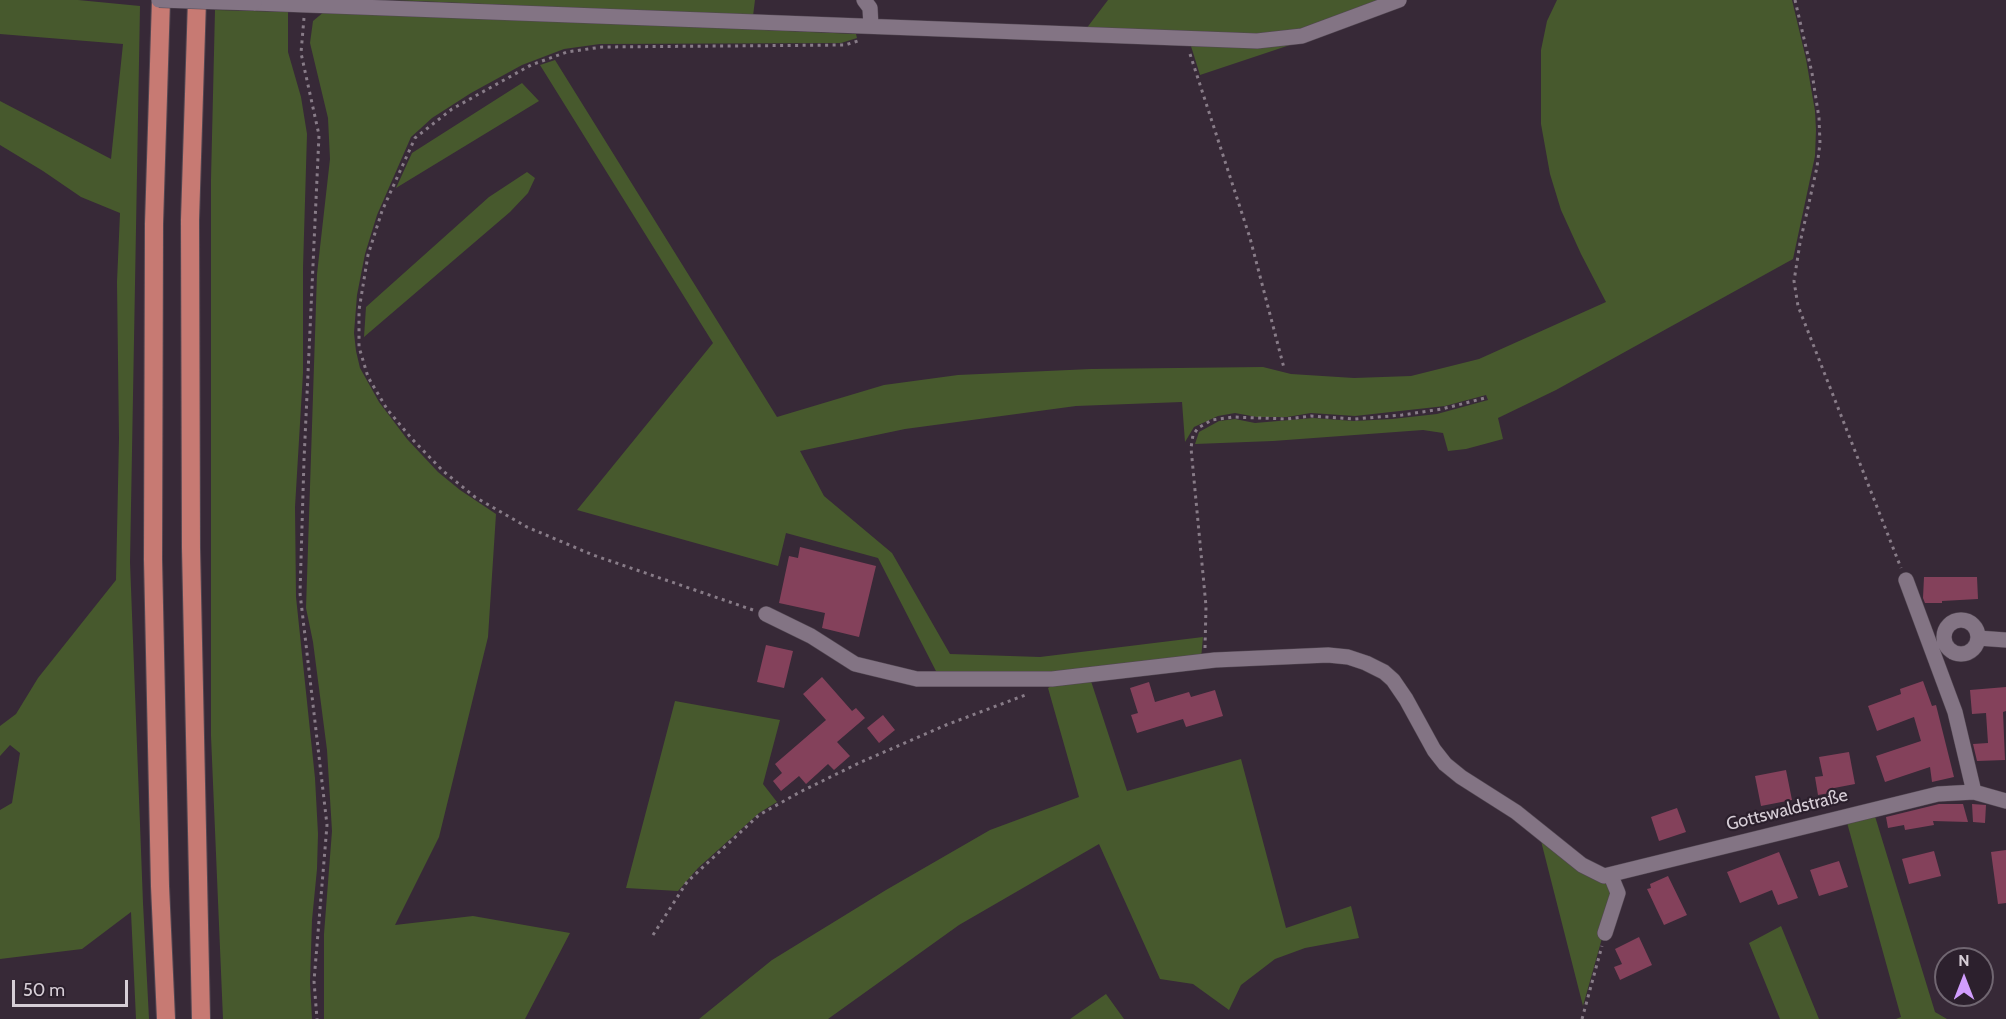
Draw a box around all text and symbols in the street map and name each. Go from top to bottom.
street label: Gottswaldstraße [1724,784,1850,836]
north arrow [1934,947,1994,1007]
text: N [1958,951,1970,970]
scale bar [15,968,130,1006]
text: 50 m [23,979,65,1001]

